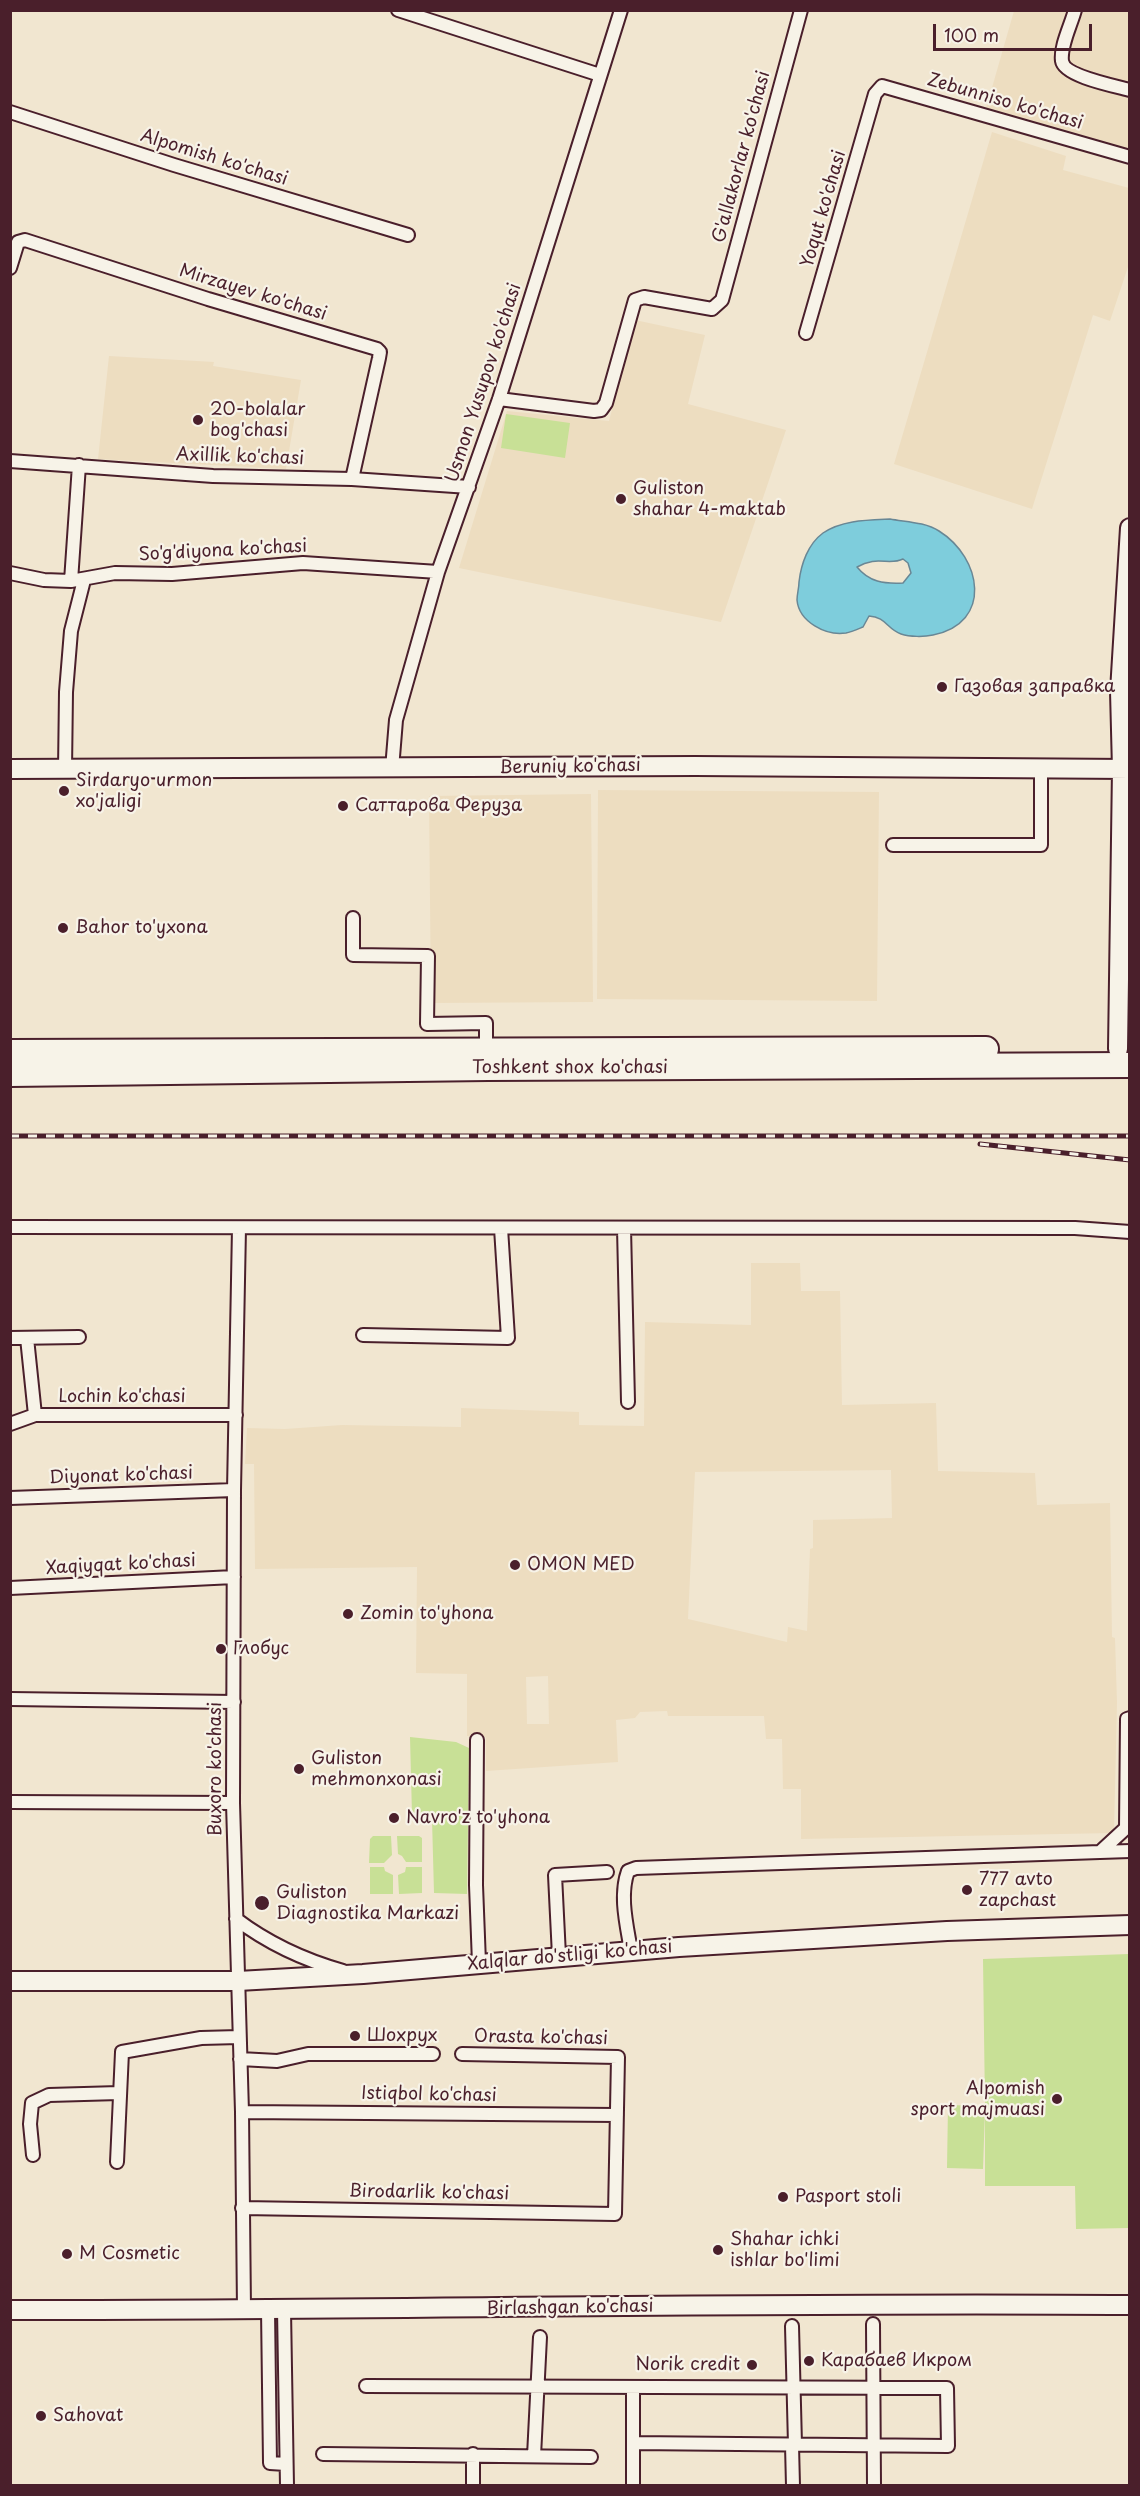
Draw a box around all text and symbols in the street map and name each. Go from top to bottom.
scale bar [936,12,1095,50]
text: 100 m [944,21,999,48]
street label: G'allakorlar ko'chasi [709,69,775,245]
street label: Zebunniso ko'chasi [925,69,1085,135]
street label: Alpomish ko'chasi [138,125,290,191]
street label: Yoqut ko'chasi [797,148,851,270]
street label: Mirzayev ko'chasi [177,260,329,326]
street label: Usmon Yusupov ko'chasi [442,281,526,485]
place label: 20-bolalar bog'chasi [210,399,305,442]
marker: 20-bolalar bog'chasi [191,413,205,427]
street label: Axillik ko'chasi [175,444,305,470]
place label: Guliston shahar 4-maktab [633,478,786,520]
marker: Guliston shahar 4-maktab [614,492,628,506]
street label: So'g'diyona ko'chasi [138,536,308,566]
place label: Газовая заправка [954,676,1115,698]
marker: Газовая заправка [935,680,949,694]
street label: Beruniy ko'chasi [499,755,641,779]
place label: Sirdaryo urmon xo'jaligi [76,770,212,812]
marker: Sirdaryo urmon xo'jaligi [57,784,71,798]
place label: Саттарова Феруза [355,795,522,817]
marker: Саттарова Феруза [336,799,350,813]
place label: Bahor to'yxona [75,917,208,939]
marker: Bahor to'yxona [56,921,70,935]
street label: Toshkent shox ko'chasi [472,1057,668,1079]
street label: Lochin ko'chasi [58,1386,186,1408]
street label: Diyonat ko'chasi [49,1463,193,1489]
street label: Xaqiyqat ko'chasi [45,1550,197,1580]
place label: OMON MED [527,1554,635,1576]
marker: OMON MED [508,1558,522,1572]
place label: Zomin to'yhona [360,1603,493,1625]
marker: Zomin to'yhona [341,1607,355,1621]
place label: Глобус [233,1638,289,1660]
marker: Глобус [214,1642,228,1656]
street label: Buxoro ko'chasi [205,1702,227,1836]
place label: Guliston mehmonxonasi [311,1748,442,1790]
marker: Guliston mehmonxonasi [292,1762,306,1776]
place label: Navro'z to'yhona [406,1807,550,1829]
marker: Navro'z to'yhona [387,1811,401,1825]
place label: 777 avto zapchast [979,1869,1056,1912]
place label: Guliston Diagnostika Markazi [276,1882,459,1924]
marker: 777 avto zapchast [960,1883,974,1897]
marker: Guliston Diagnostika Markazi [253,1894,271,1912]
street label: Xalqlar do'stligi ko'chasi [467,1936,673,1976]
place label: Шохрух [367,2025,437,2047]
street label: Orasta ko'chasi [474,2026,608,2050]
marker: Шохрух [348,2029,362,2043]
place label: Alpomish sport majmuasi [911,2078,1045,2120]
street label: Istiqbol ko'chasi [361,2083,497,2107]
marker: Alpomish sport majmuasi [1050,2092,1064,2106]
street label: Birodarlik ko'chasi [348,2181,510,2205]
place label: Pasport stoli [795,2186,901,2208]
marker: Pasport stoli [776,2190,790,2204]
place label: Shahar ichki ishlar bo'limi [730,2229,840,2272]
place label: M Cosmetic [79,2243,180,2265]
marker: Shahar ichki ishlar bo'limi [711,2243,725,2257]
marker: M Cosmetic [60,2247,74,2261]
street label: Birlashgan ko'chasi [486,2296,654,2320]
place label: Карабаев Икром [821,2350,972,2372]
place label: Norik credit [635,2354,740,2376]
marker: Карабаев Икром [802,2354,816,2368]
marker: Norik credit [745,2358,759,2372]
place label: Sahovat [53,2405,123,2427]
marker: Sahovat [34,2409,48,2423]

